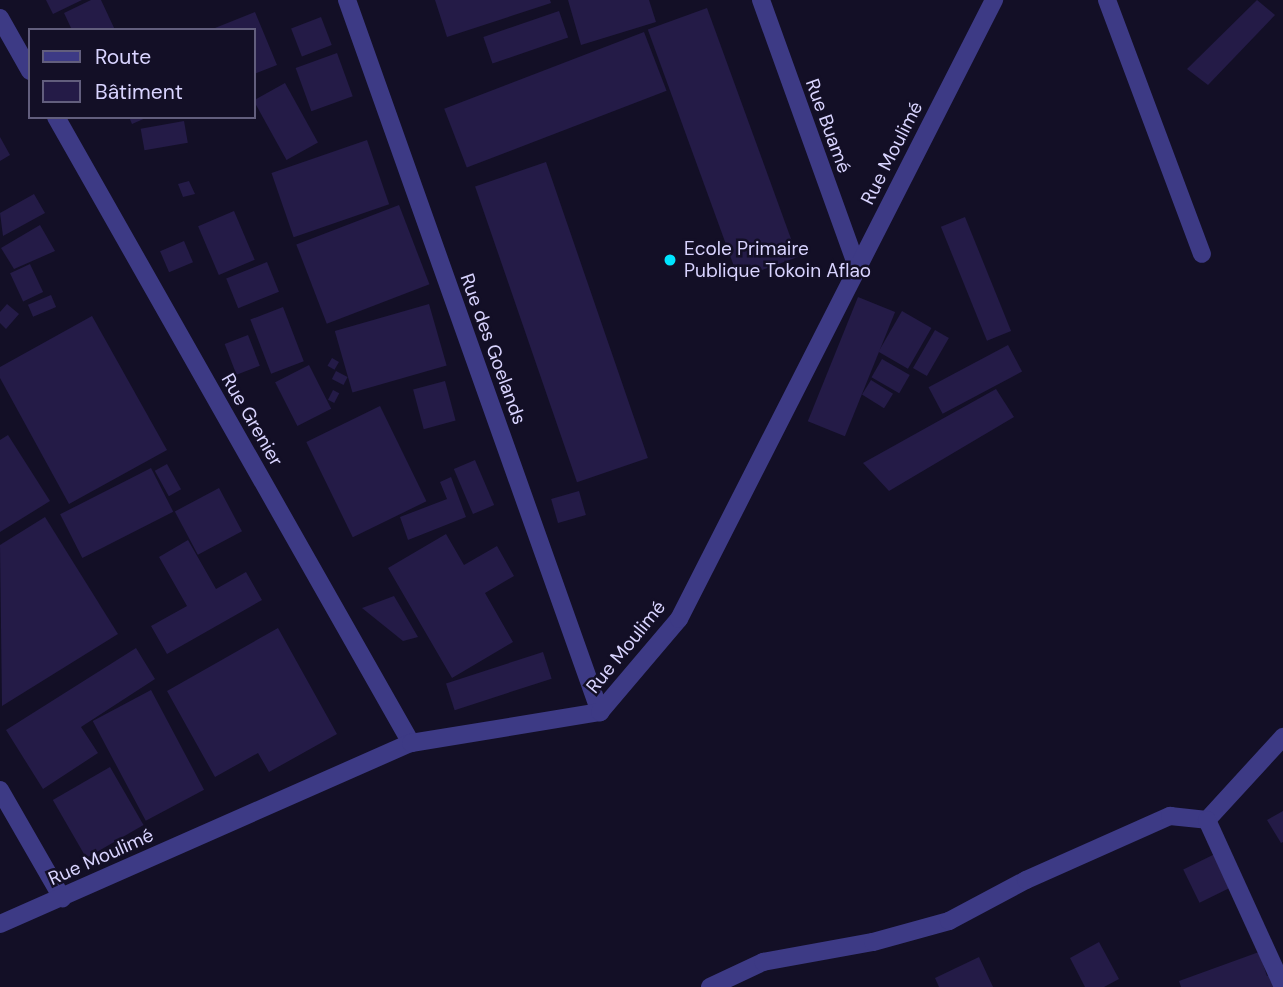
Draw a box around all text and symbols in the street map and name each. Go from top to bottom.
legend [28,28,256,119]
text: Route [95,43,151,71]
street label: Rue Buamé [800,76,856,176]
text: Bâtiment [95,78,183,106]
street label: Rue Moulimé [856,98,928,208]
place label: Ecole Primaire Publique Tokoin Aflao [684,238,871,282]
marker: Ecole Primaire Publique Tokoin Aflao [662,252,678,268]
street label: Rue des Goelands [455,271,531,427]
street label: Rue Grenier [216,370,288,470]
street label: Rue Moulimé [582,596,670,698]
street label: Rue Moulimé [45,824,157,890]

